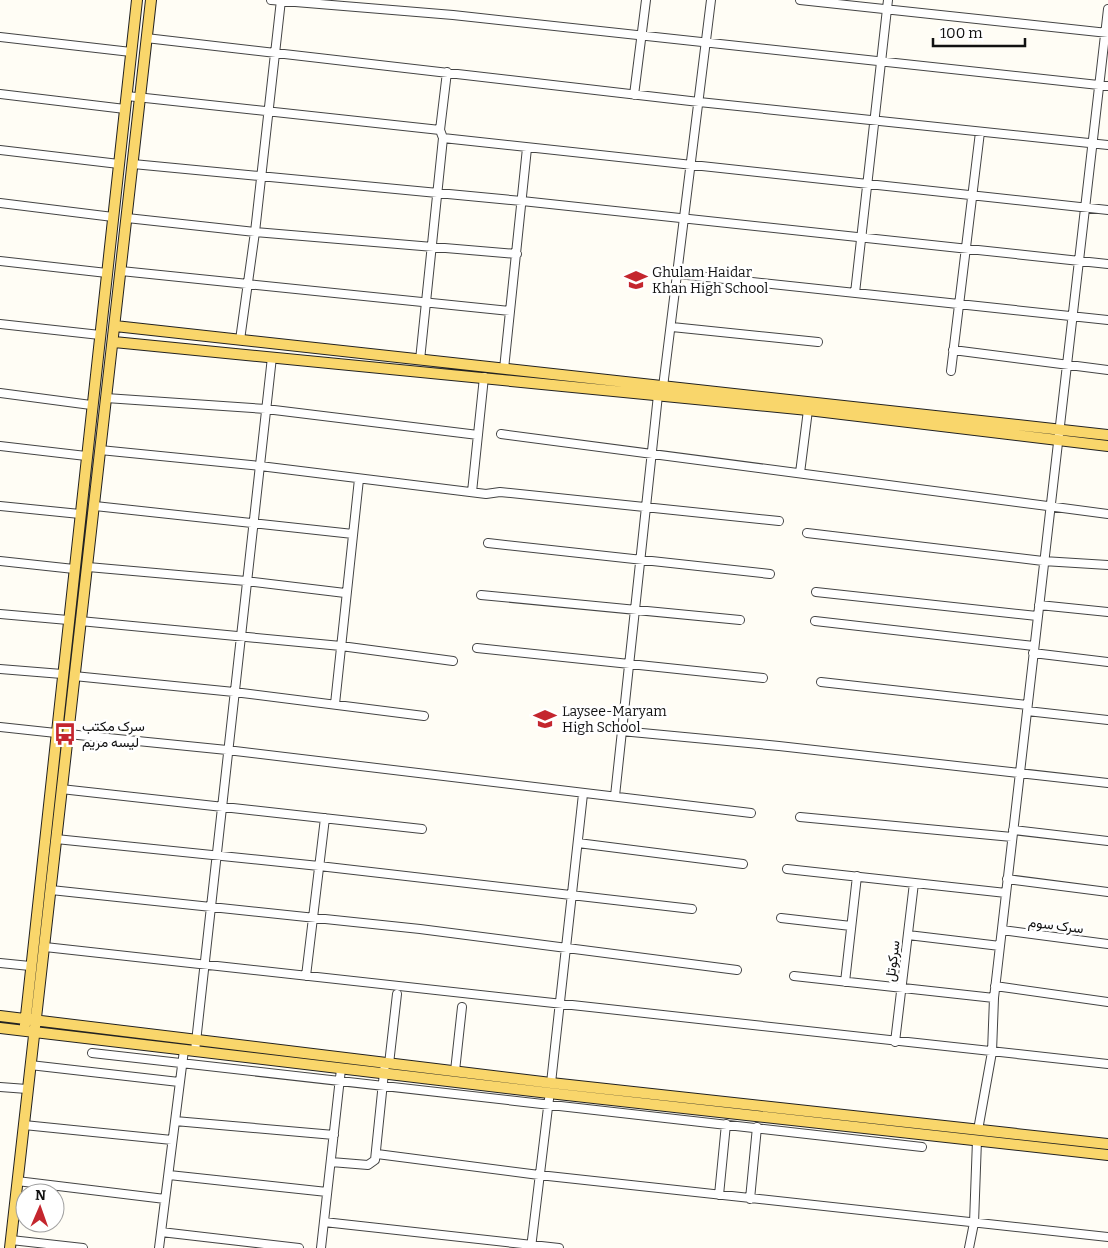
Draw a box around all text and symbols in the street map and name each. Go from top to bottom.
scale bar [933,15,1026,47]
text: 100 m [940,24,983,42]
place label: Ghulam Haidar Khan High School [652,264,768,297]
school or university icon: Ghulam Haidar Khan High School [623,267,649,293]
place label: Laysee-Maryam High School [562,703,667,736]
school or university icon: Laysee-Maryam High School [532,706,558,732]
place label: سرک مکتب لیسه مریم [82,718,145,751]
bus stop icon: سرک مکتب لیسه مریم [52,721,78,747]
street label: سرک سوم [1027,914,1085,937]
street label: سرکوتل [882,939,903,983]
north arrow [15,1183,65,1233]
text: N [35,1187,46,1204]

